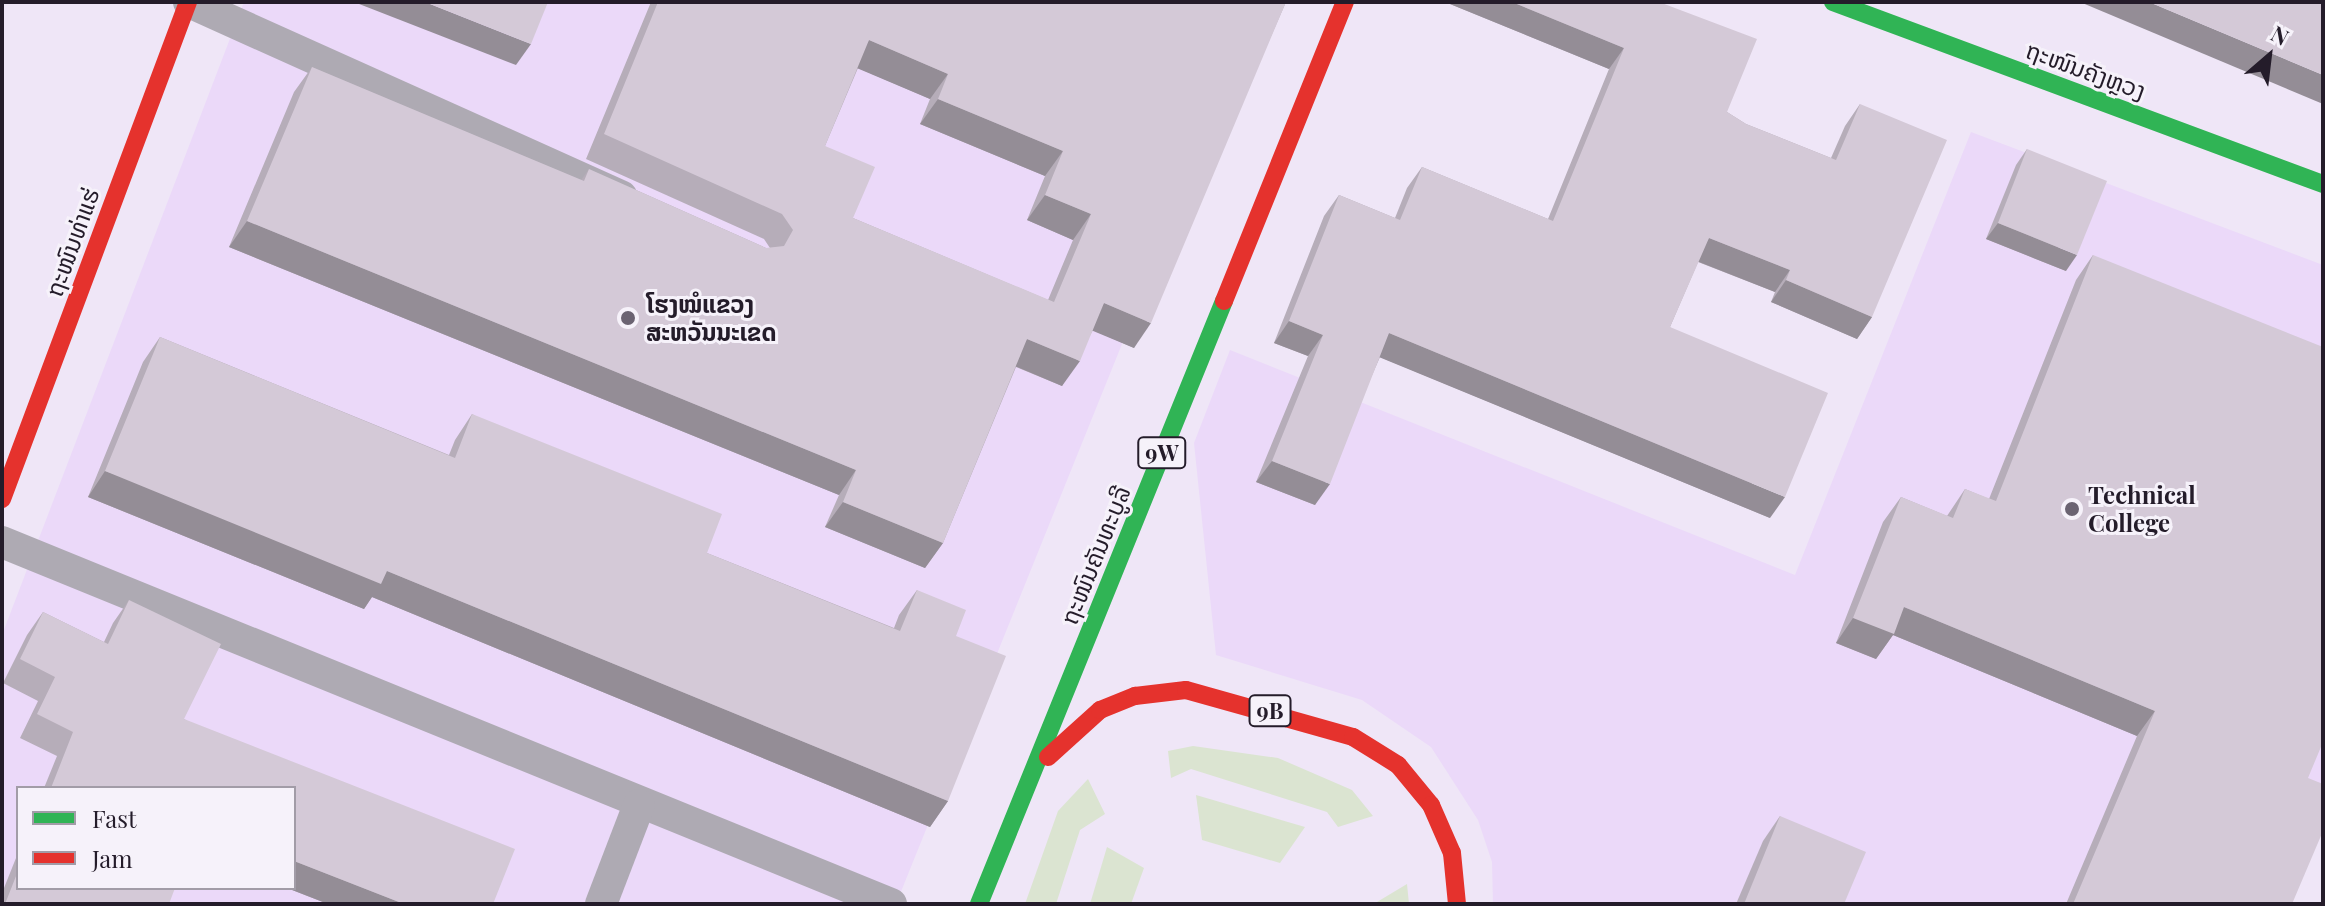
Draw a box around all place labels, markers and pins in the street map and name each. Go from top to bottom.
place label: ໂຮງໝໍແຂວງ ສະຫວັນນະເຂດ [646,290,777,346]
marker: ໂຮງໝໍແຂວງ ສະຫວັນນະເຂດ [617,307,639,329]
place label: Technical College [2088,481,2196,537]
marker: Technical College [2063,500,2081,518]

